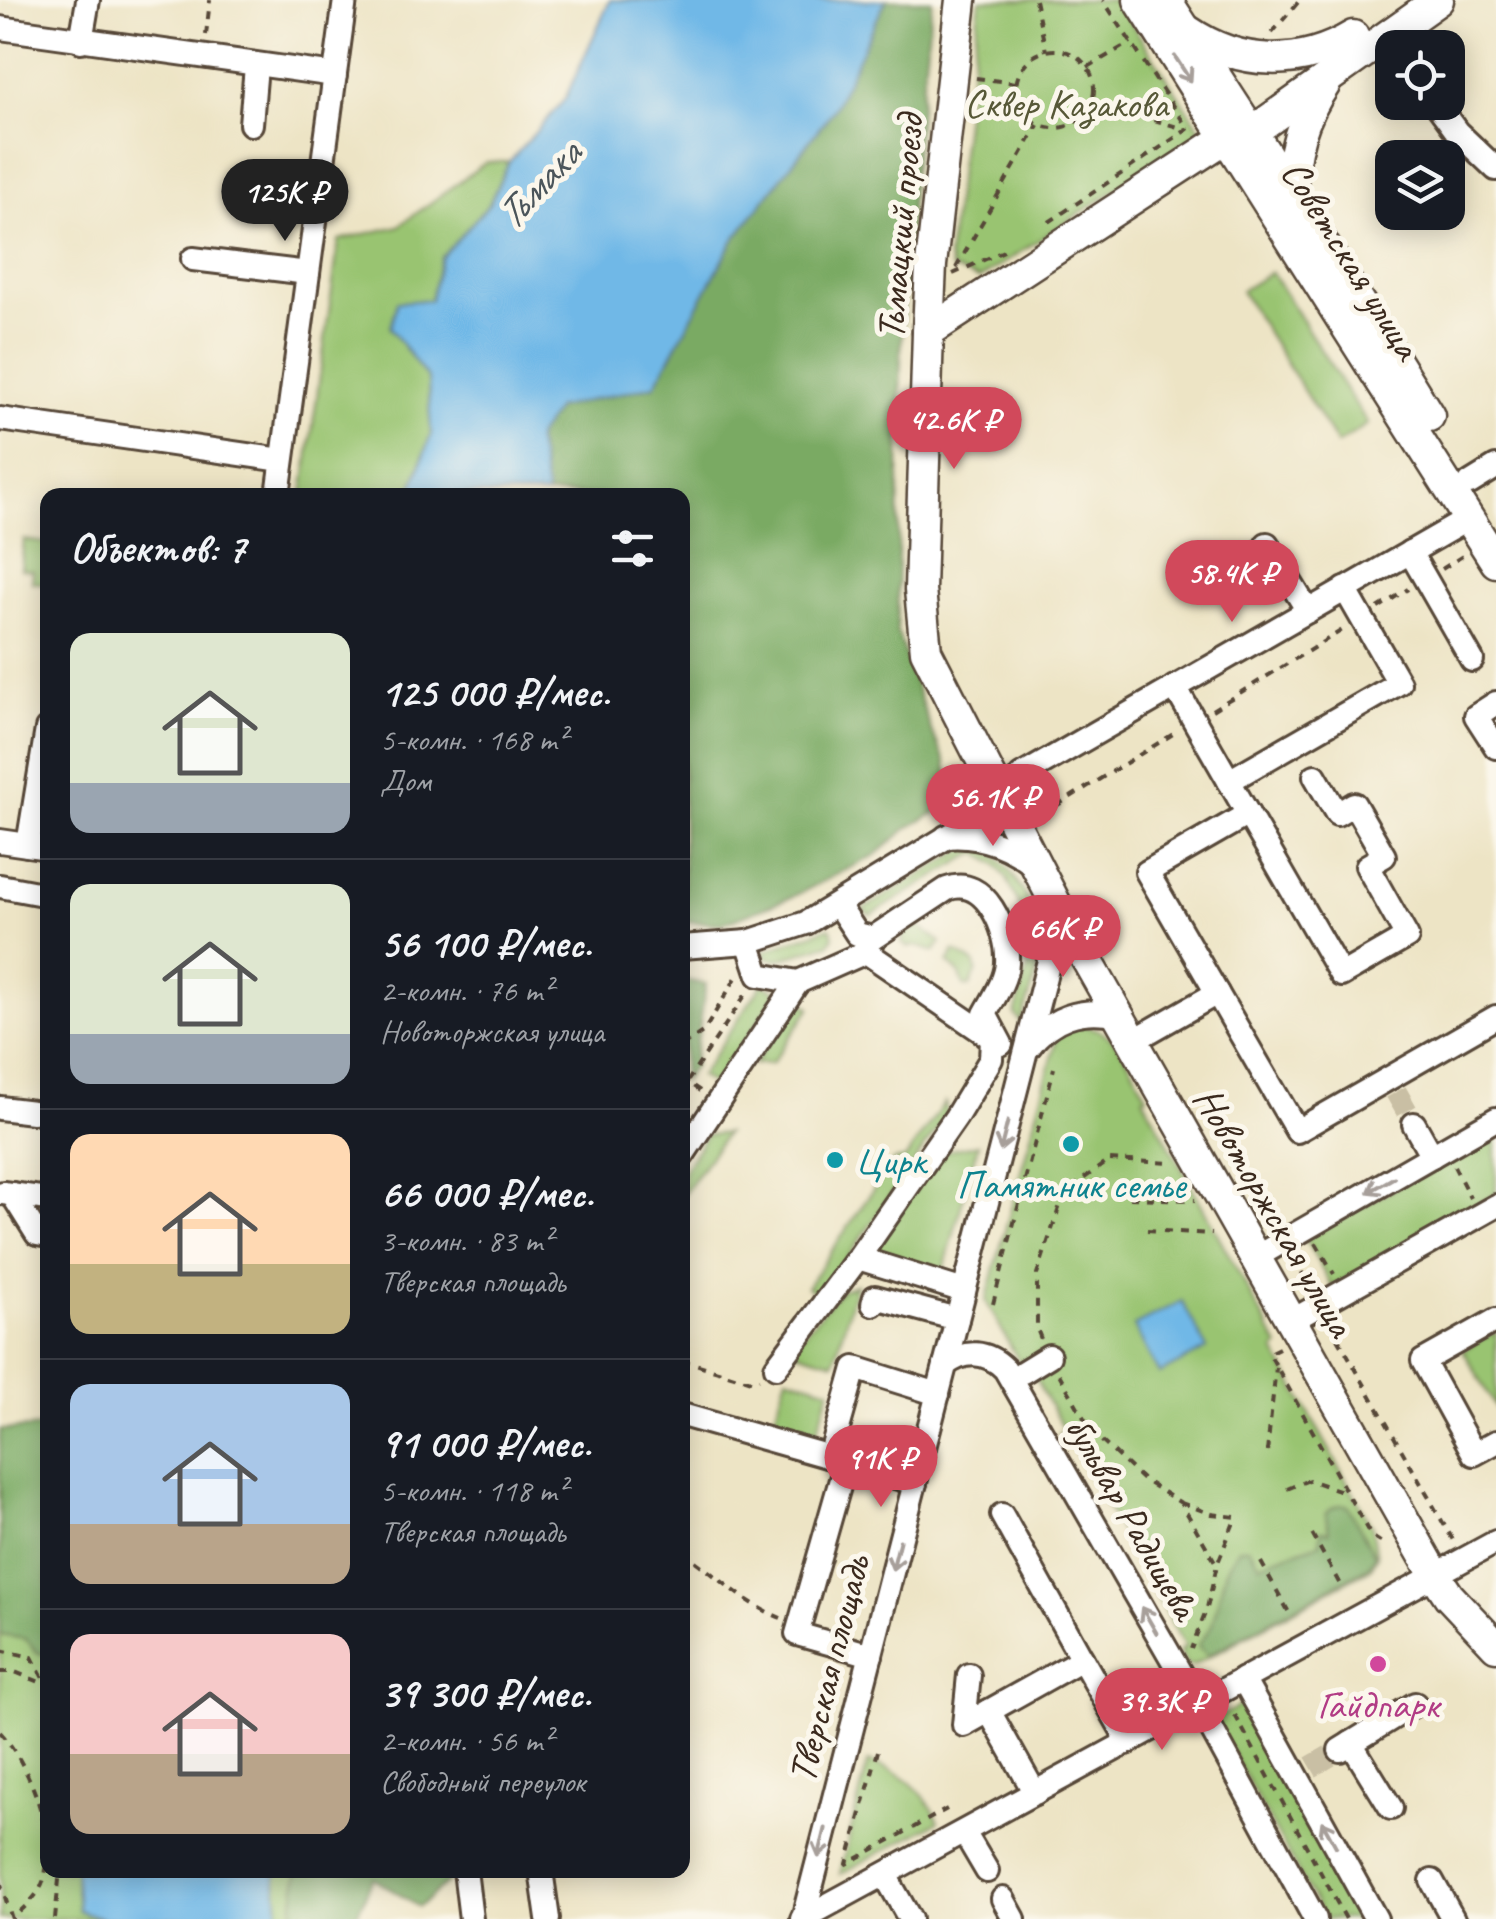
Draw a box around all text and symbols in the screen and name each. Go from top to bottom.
map controls [1375,30,1465,230]
button: locate [1375,30,1465,120]
one-way arrow [1172,54,1193,83]
park label: Сквер Казакова [964,79,1171,129]
street label: Тьмацкий проезд [865,109,935,342]
water label: Тьмака [484,126,595,241]
button: layers [1375,140,1465,230]
street label: Советская улица [1270,151,1433,371]
pin: 125K ₽ [204,159,366,244]
text: 125K ₽ [243,171,327,212]
pin: 42.6K ₽ [862,387,1046,472]
text: 42.6K ₽ [909,399,999,440]
icon: filters [605,521,660,576]
text: Объектов: 7 [70,522,245,575]
pin: 58.4K ₽ [1140,540,1324,625]
text: 58.4K ₽ [1187,552,1277,593]
text: 125 000 ₽/мес. [380,666,610,719]
icon: home [150,673,270,793]
text: 5-комн. · 168 m² [380,719,567,760]
text: Дом [380,760,431,801]
pin: 56.1K ₽ [901,764,1085,849]
text: 56.1K ₽ [948,776,1038,817]
pin: 66K ₽ [993,895,1133,980]
text: 66K ₽ [1028,907,1098,948]
text: 56 100 ₽/мес. [380,917,592,970]
icon: home [150,924,270,1044]
text: 2-комн. · 76 m² [380,970,552,1011]
text: Новоторжская улица [380,1011,604,1052]
street label: Новоторжская улица [1182,1078,1367,1348]
one-way arrow [994,1120,1013,1151]
marker: Памятник семье [1060,1133,1082,1155]
place label: Цирк [855,1136,929,1186]
marker: Цирк [824,1149,846,1171]
place label: Памятник семье [957,1160,1188,1210]
text: 66 000 ₽/мес. [380,1167,593,1220]
icon: home [150,1174,270,1294]
one-way arrow [1367,1176,1396,1196]
text: 3-комн. · 83 m² [380,1220,552,1261]
text: Тверская площадь [380,1261,565,1302]
street label: бульвар Радищева [1054,1407,1212,1631]
text: 91 000 ₽/мес. [380,1417,591,1470]
icon: home [150,1424,270,1544]
pin: 91K ₽ [811,1425,951,1510]
text: 91K ₽ [847,1437,915,1478]
text: 5-комн. · 118 m² [380,1470,567,1511]
text: Тверская площадь [380,1511,565,1552]
one-way arrow [886,1539,905,1570]
street label: Тверская площадь [777,1548,882,1788]
one-way arrow [1139,1606,1159,1635]
marker: Гайдпарк [1367,1653,1389,1675]
text: 39 300 ₽/мес. [380,1667,591,1720]
pin: 39.3K ₽ [1070,1668,1254,1753]
icon: home [150,1674,270,1794]
text: 39.3K ₽ [1117,1680,1207,1721]
place label: Гайдпарк [1317,1680,1442,1730]
text: 2-комн. · 56 m² [380,1720,552,1761]
text: Свободный переулок [380,1761,585,1802]
one-way arrow [1318,1819,1338,1849]
one-way arrow [812,1827,830,1859]

